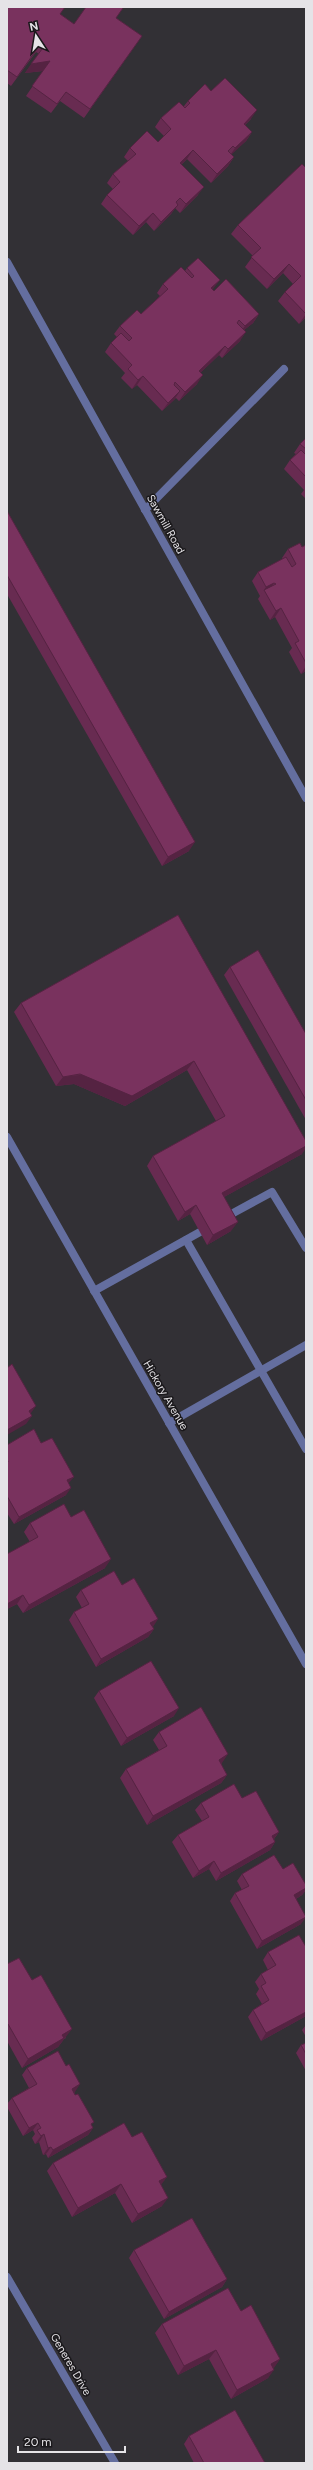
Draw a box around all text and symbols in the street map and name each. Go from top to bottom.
north arrow [16,16,56,56]
text: N [29,19,40,34]
street label: Sawmill Road [144,492,187,556]
street label: Hickory Avenue [140,1358,191,1432]
street label: Generes Drive [48,2331,94,2398]
scale bar [18,2428,125,2454]
text: 20 m [24,2435,52,2449]

